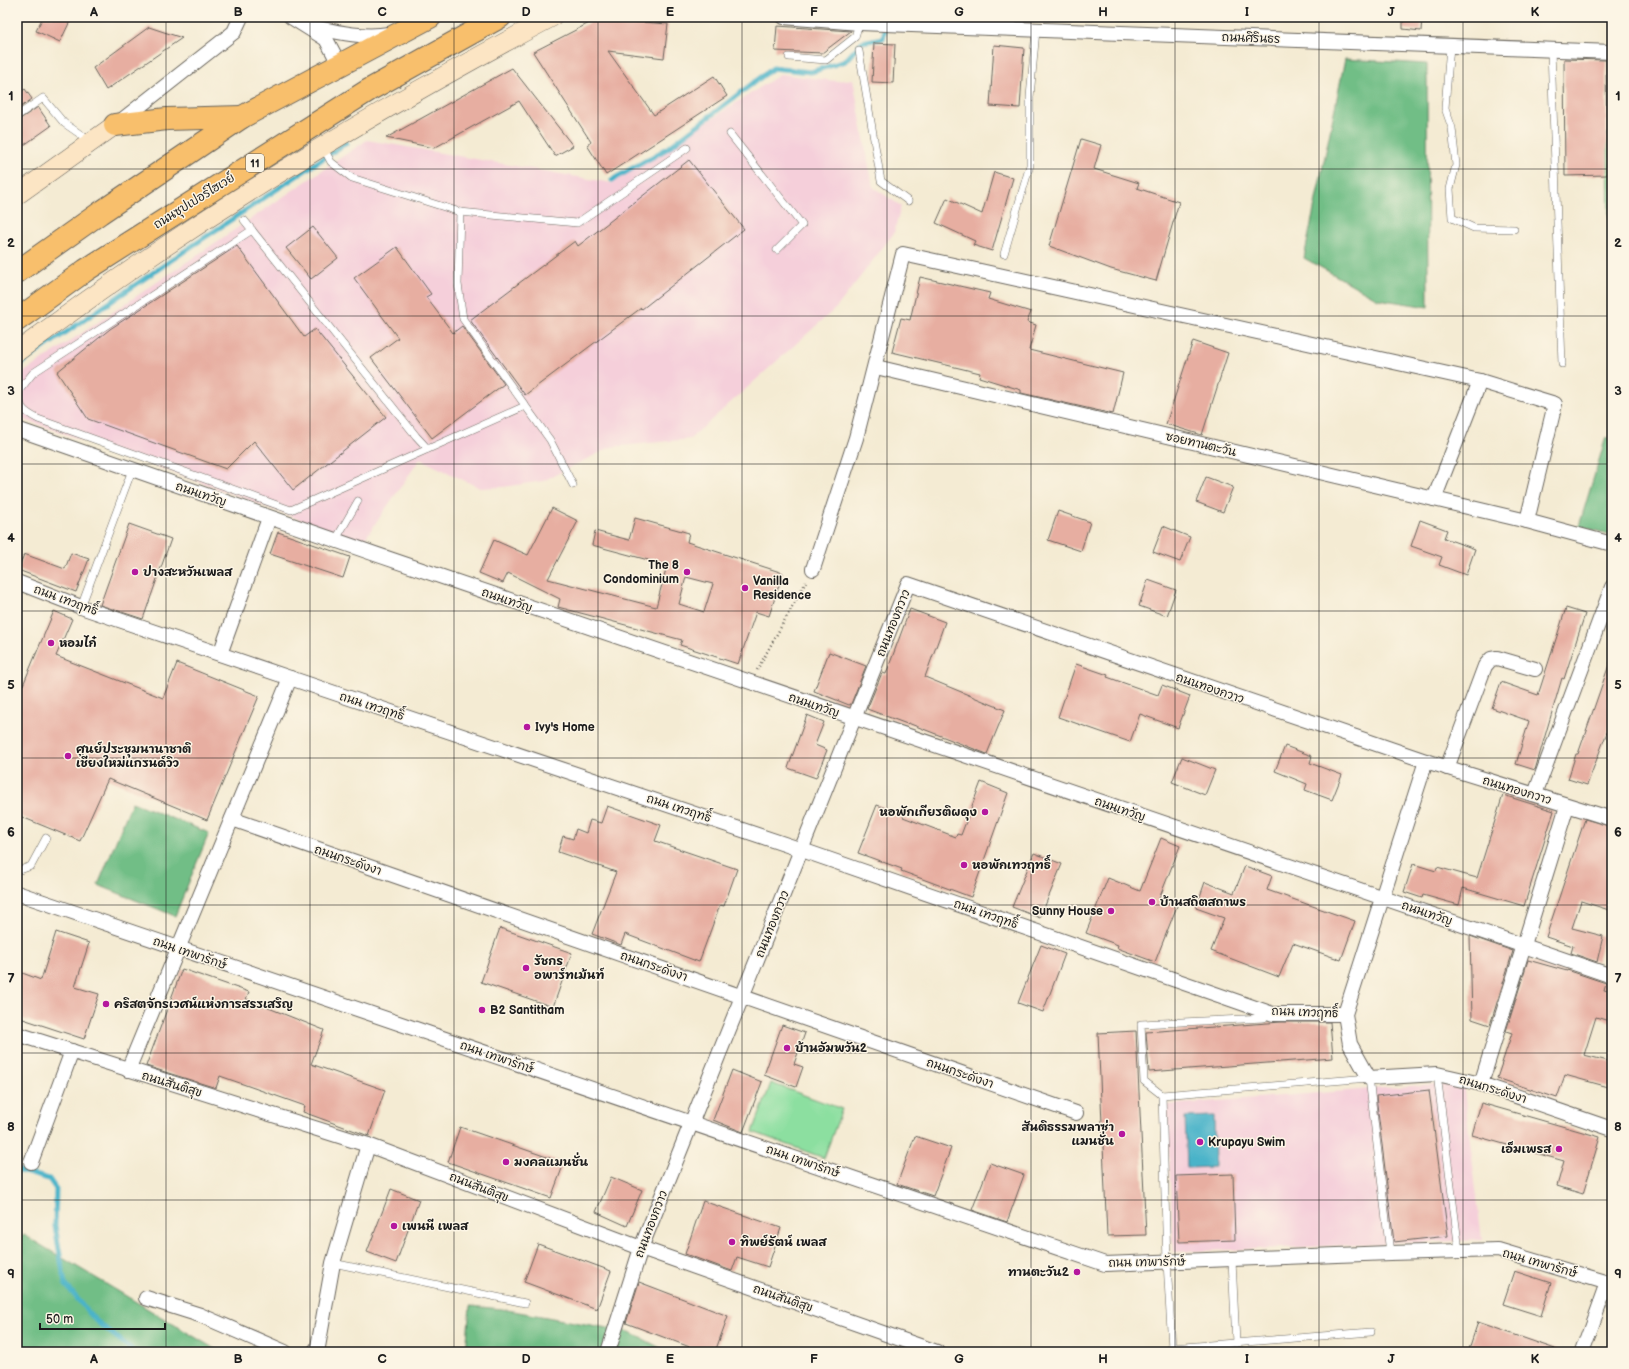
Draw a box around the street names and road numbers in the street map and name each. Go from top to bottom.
street label: ถนนศิรินธร [1221,30,1281,47]
road number: 11 [246,154,264,172]
street label: ถนนซุปเปอร์ไฮเวย์ [150,170,238,233]
street label: ซอยทานตะวัน [1164,429,1238,460]
street label: ถนนเทวัญ [174,479,228,510]
street label: ถนน เทวฤทธิ์ [32,578,102,619]
street label: ถนนเทวัญ [480,585,534,616]
street label: ถนนทองกวาว [873,587,914,659]
street label: ถนนทองกวาว [1174,670,1246,707]
street label: ถนน เทวฤทธิ์ [338,685,408,724]
street label: ถนนเทวัญ [787,690,841,721]
street label: ถนนทองกวาว [1481,773,1553,808]
street label: ถนน เทวฤทธิ์ [645,787,715,826]
street label: ถนนเทวัญ [1093,794,1147,825]
street label: ถนนกระดังงา [312,842,383,879]
street label: ถนนทองกวาว [752,888,793,960]
street label: ถนน เทวฤทธิ์ [952,892,1022,933]
street label: ถนนเทวัญ [1400,898,1454,929]
street label: ถนน เทพารักษ์ [151,933,230,974]
street label: ถนนกระดังงา [618,948,689,985]
street label: ถนน เทวฤทธิ์ [1271,999,1339,1021]
street label: ถนน เทพารักษ์ [458,1037,537,1078]
street label: ถนนกระดังงา [924,1055,995,1092]
street label: ถนนสันติสุข [140,1068,204,1102]
street label: ถนนกระดังงา [1457,1072,1529,1107]
street label: ถนน เทพารักษ์ [764,1141,843,1182]
street label: ถนนสันติสุข [447,1169,511,1207]
street label: ถนนทองกวาว [632,1188,671,1260]
street label: ถนน เทพารักษ์ [1501,1245,1580,1282]
street label: ถนน เทพารักษ์ [1108,1253,1187,1271]
street label: ถนนสันติสุข [751,1281,815,1317]

